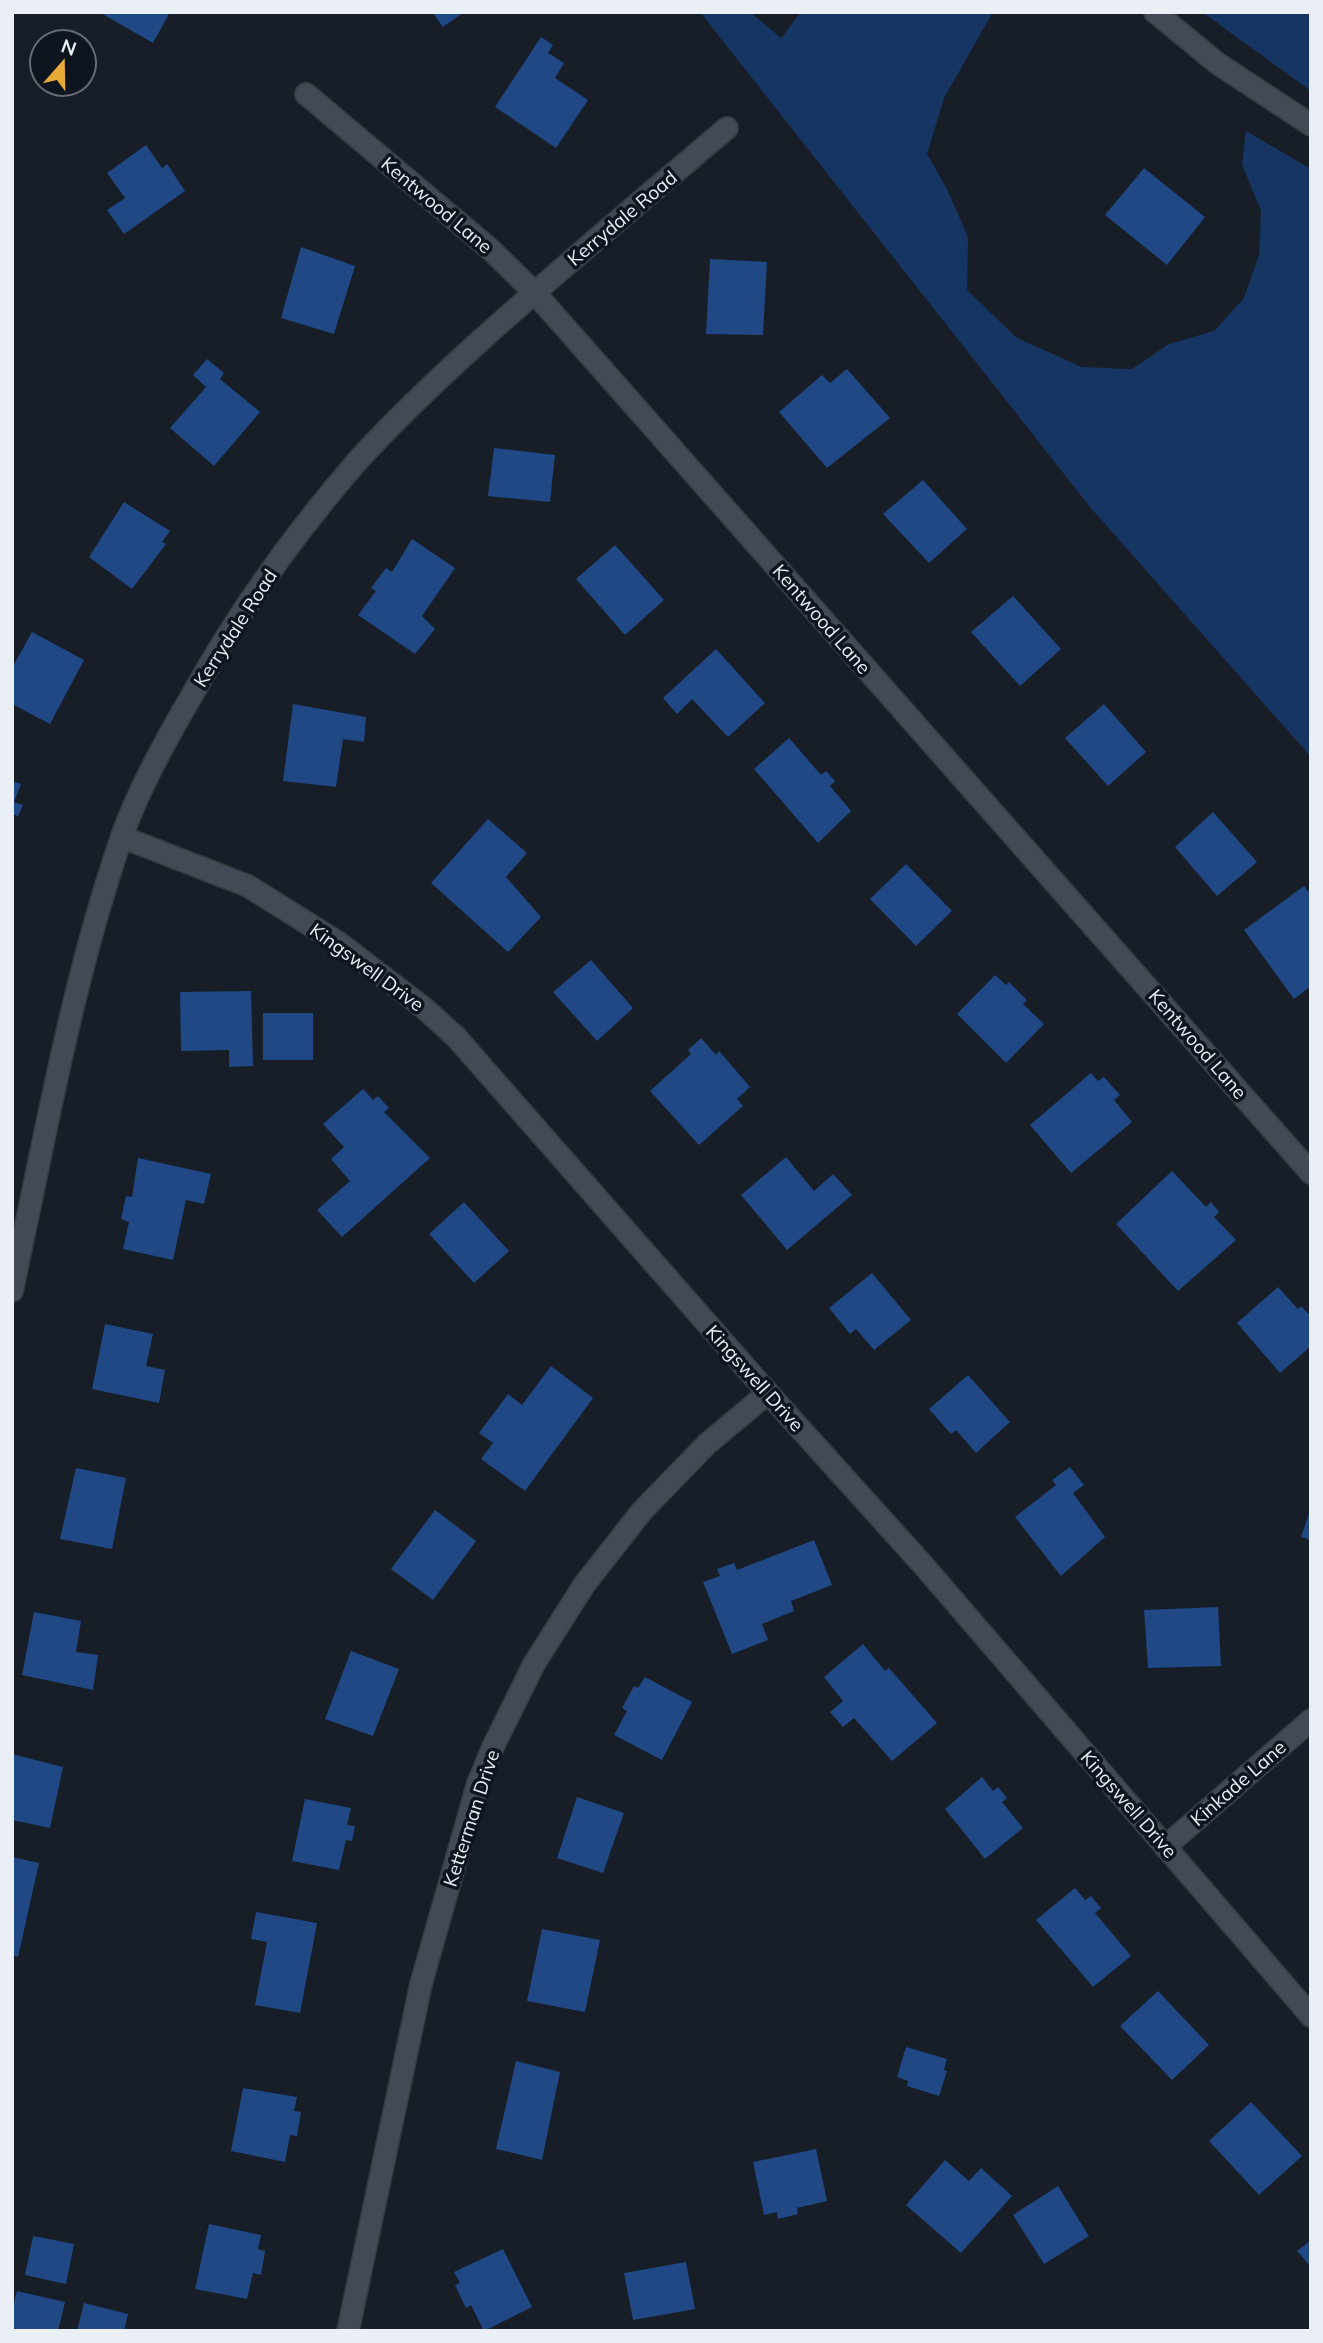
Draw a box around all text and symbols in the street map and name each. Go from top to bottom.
north arrow [28,28,98,98]
text: N [58,33,80,61]
street label: Kentwood Lane [377,152,497,258]
street label: Kerrydale Road [562,165,682,271]
street label: Kentwood Lane [768,559,876,679]
street label: Kerrydale Road [188,565,282,691]
street label: Kingswell Drive [305,918,429,1016]
street label: Kentwood Lane [1144,984,1252,1104]
street label: Kingswell Drive [701,1320,809,1436]
street label: Kinkade Lane [1185,1735,1291,1831]
street label: Kingswell Drive [1076,1745,1182,1863]
street label: Ketterman Drive [438,1747,504,1889]

